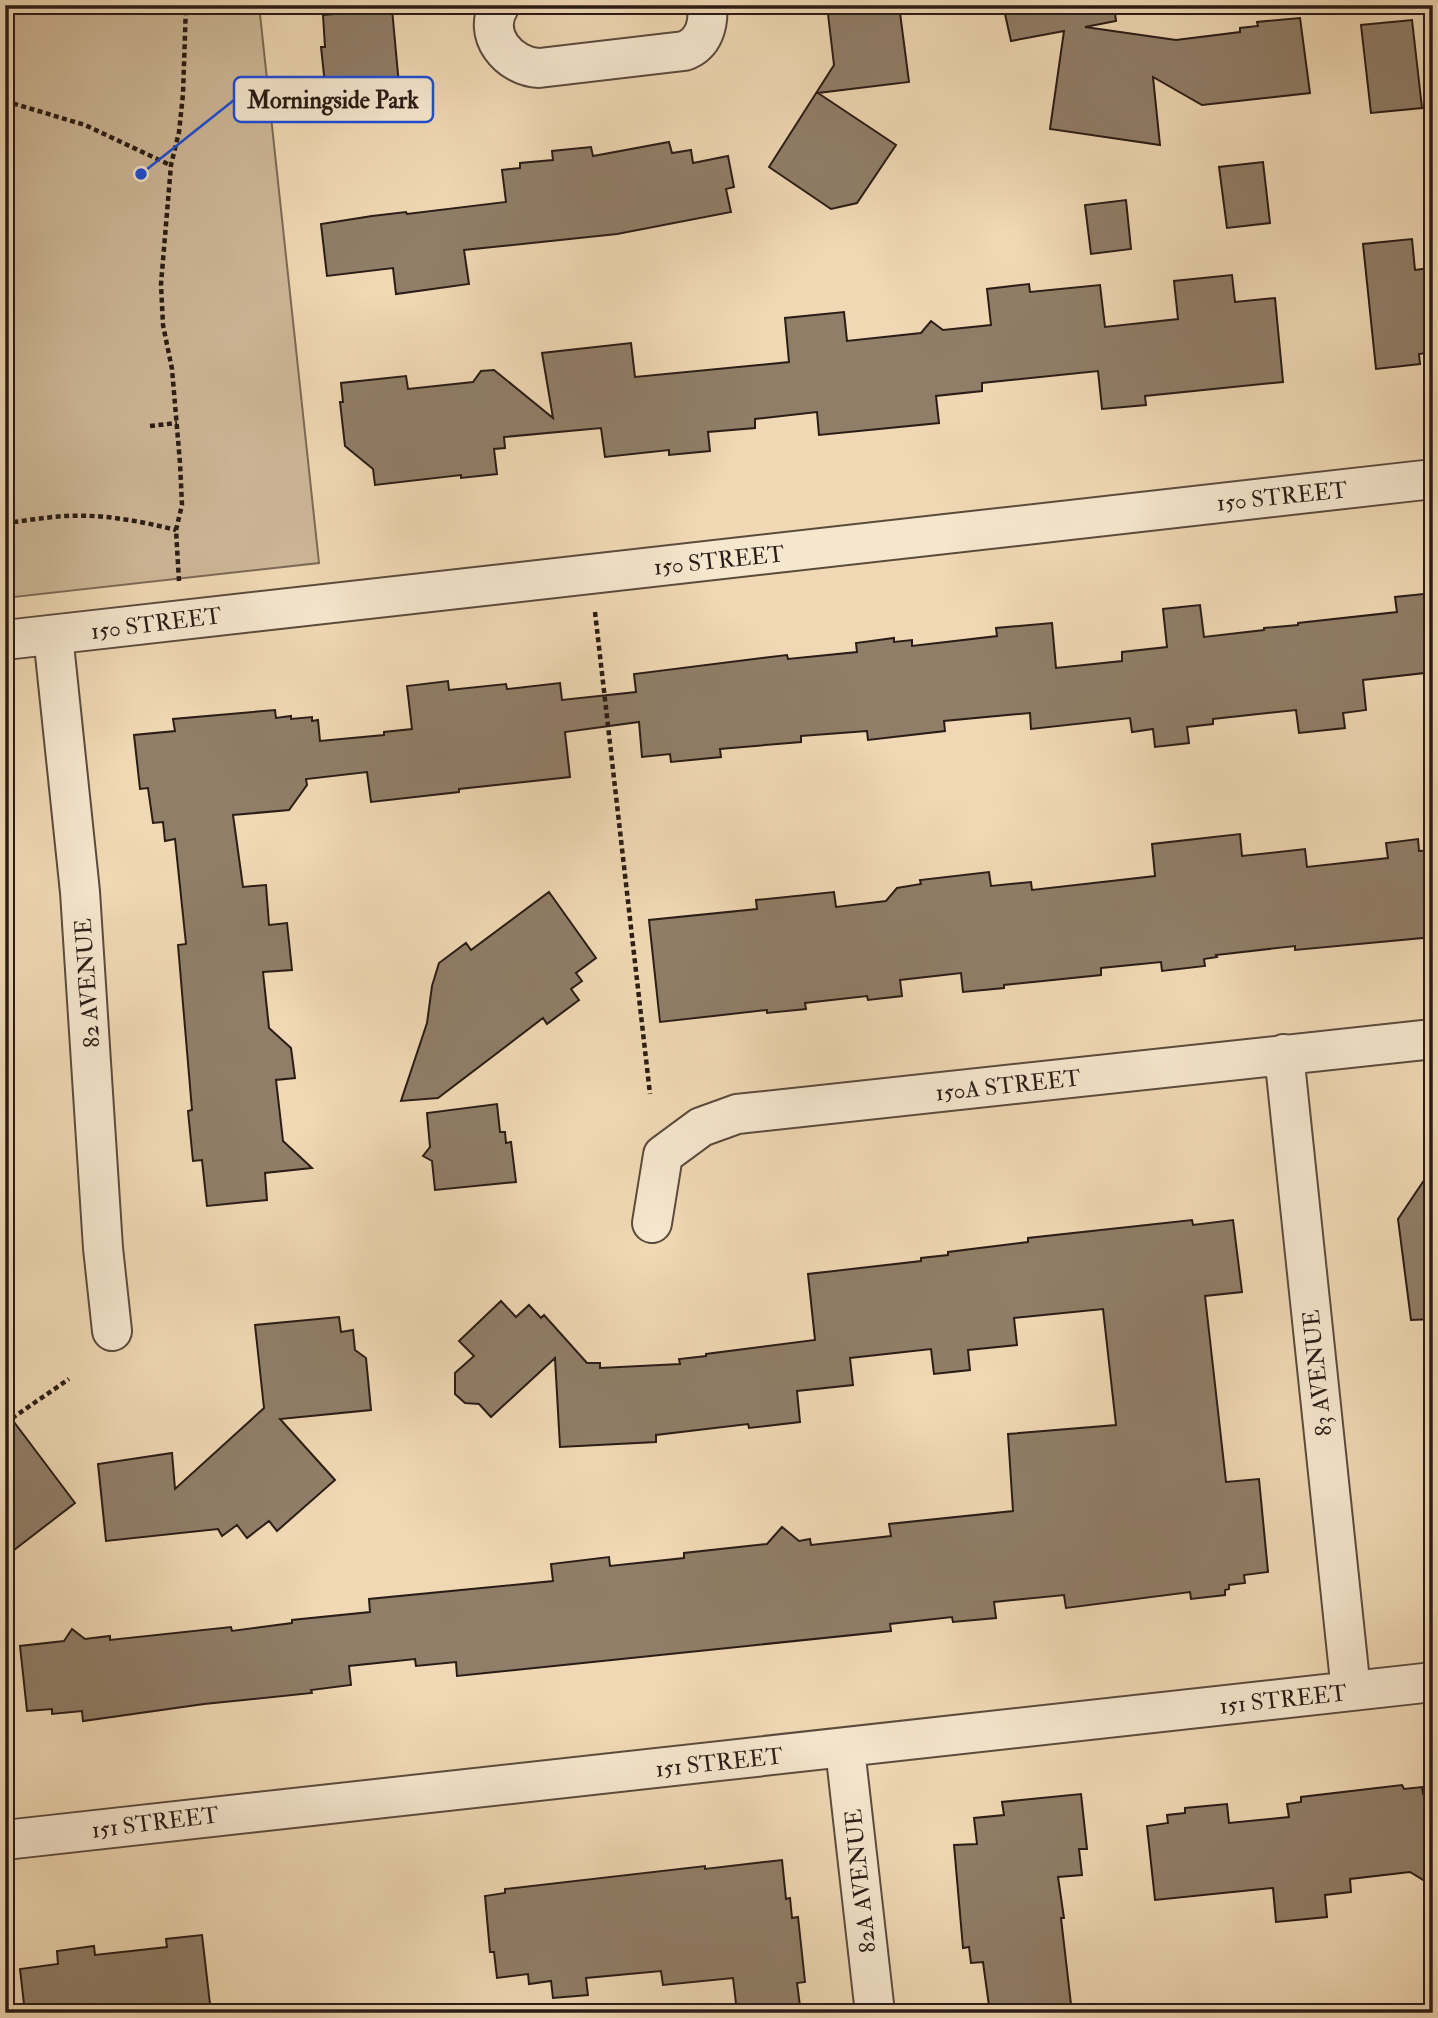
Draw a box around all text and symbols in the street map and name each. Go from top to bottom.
callout: Morningside Park [234,77,433,122]
text: Morningside Park [246,85,419,116]
street label: 150 STREET [1215,475,1349,518]
street label: 150 STREET [652,539,786,582]
street label: 150 STREET [89,601,223,646]
street label: 82 AVENUE [69,917,106,1049]
street label: 150A STREET [934,1063,1082,1108]
street label: 83 AVENUE [1296,1308,1339,1438]
street label: 151 STREET [1218,1678,1348,1721]
street label: 151 STREET [654,1741,784,1784]
street label: 151 STREET [90,1800,220,1845]
street label: 82A AVENUE [839,1808,882,1954]

